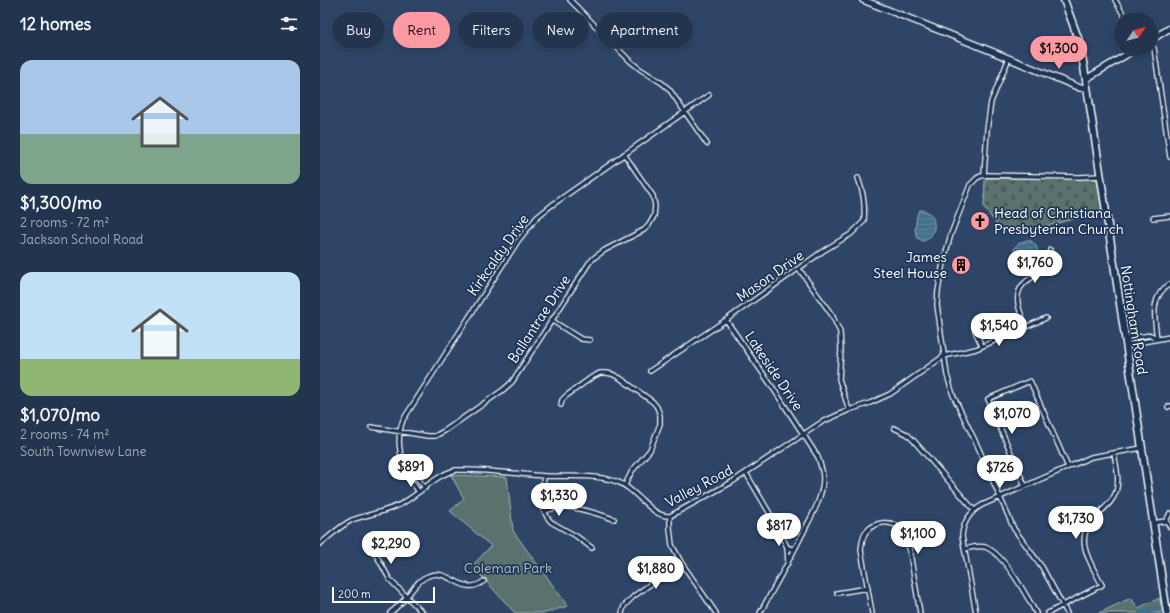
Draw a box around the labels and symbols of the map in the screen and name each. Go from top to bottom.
north arrow [1114,12,1158,56]
pin: $1,300 [1026,36,1092,70]
place label: Head of Christiana Presbyterian Church [994,204,1124,238]
church icon: Head of Christiana Presbyterian Church [969,210,991,232]
street label: Kirkcaldy Drive [463,211,533,299]
street label: Mason Drive [733,246,807,306]
place label: James Steel House [873,248,947,282]
pin: $1,760 [1002,250,1068,284]
building icon: James Steel House [950,254,972,276]
street label: Nottingham Road [1116,264,1152,376]
street label: Ballantrae Drive [504,271,574,367]
pin: $1,540 [966,313,1032,347]
street label: Lakeside Drive [741,328,807,414]
pin: $1,070 [979,401,1045,435]
pin: $891 [387,454,435,488]
pin: $726 [976,455,1024,489]
street label: Valley Road [662,461,736,511]
pin: $1,330 [526,483,592,517]
pin: $1,730 [1043,506,1109,540]
pin: $817 [755,513,803,547]
pin: $1,100 [885,521,951,555]
pin: $2,290 [358,531,424,565]
pin: $1,880 [623,556,689,590]
park label: Coleman Park [464,559,552,577]
scale bar [332,585,435,604]

